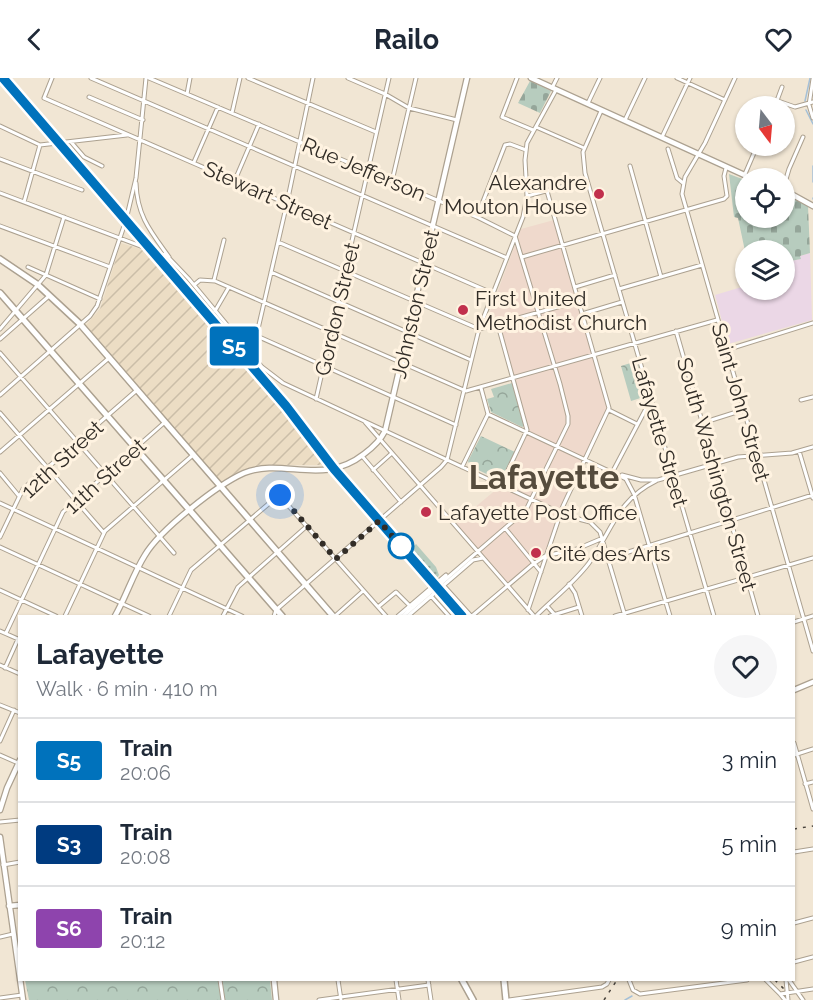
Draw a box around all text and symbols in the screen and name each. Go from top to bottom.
icon: back [18,23,51,56]
icon: heart [762,23,795,56]
text: Railo [374,24,439,55]
north arrow [735,96,795,156]
map controls [735,96,795,300]
street label: Rue Jefferson [298,132,430,206]
street label: Stewart Street [200,156,336,234]
button: locate [735,168,795,228]
place label: Alexandre Mouton House [444,170,587,219]
marker: Alexandre Mouton House [592,187,606,201]
street label: Johnston Street [386,227,444,381]
street label: Gordon Street [310,240,364,378]
button: layers [735,240,795,300]
place label: First United Methodist Church [475,286,647,335]
marker: First United Methodist Church [456,303,470,317]
street label: Saint John Street [706,320,776,484]
line badge: S5 [207,326,261,366]
text: S5 [222,334,246,359]
street label: Lafayette Street [627,354,693,510]
street label: South Washington Street [672,355,762,593]
street label: 12th Street [16,415,108,503]
street label: 11th Street [59,433,151,519]
district label: Lafayette [469,458,619,497]
your location [265,480,295,510]
place label: Lafayette Post Office [438,500,637,525]
marker: Lafayette Post Office [419,505,433,519]
unlabelled marker [388,533,414,559]
place label: Cité des Arts [548,541,671,566]
marker: Cité des Arts [529,546,543,560]
button: heart [714,635,777,698]
text: Lafayette [36,638,164,671]
text: Walk · 6 min · 410 m [36,677,218,701]
text: Train [120,735,173,761]
text: 3 min [722,747,777,773]
text: S5 [57,748,81,773]
text: 20:06 [120,761,171,785]
text: Train [120,819,173,845]
text: 5 min [722,831,777,857]
text: S3 [57,832,81,857]
text: 20:08 [120,845,171,869]
text: Train [120,903,173,929]
text: 9 min [721,915,777,941]
text: S6 [56,916,82,941]
text: 20:12 [120,929,165,953]

